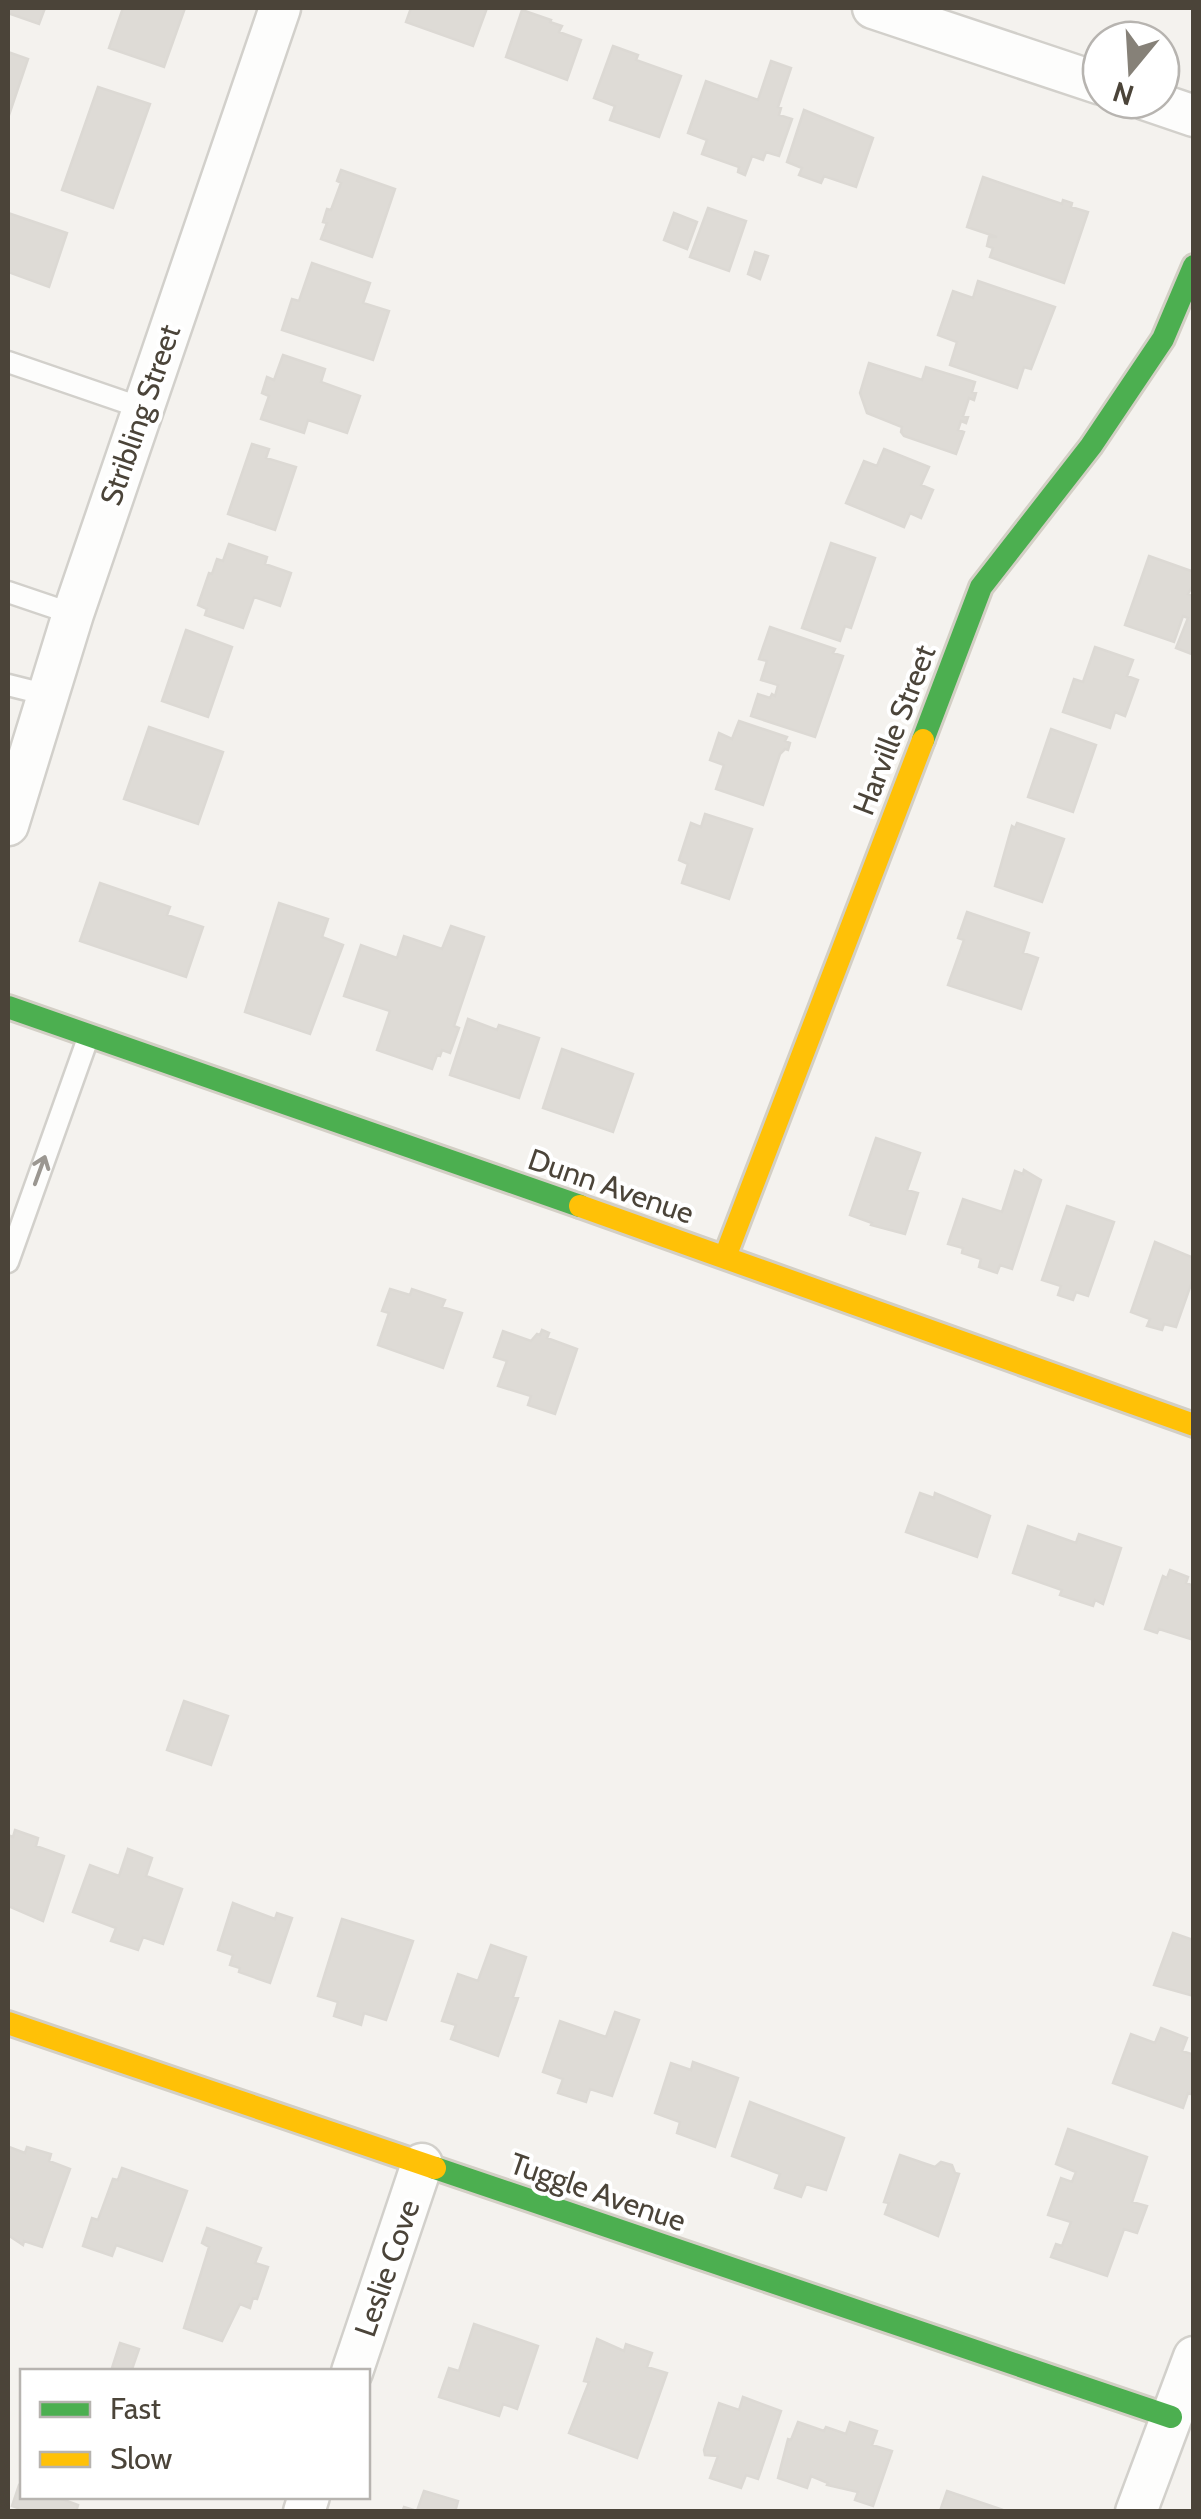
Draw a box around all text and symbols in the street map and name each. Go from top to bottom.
north arrow [1081,20,1181,120]
text: N [1109,75,1138,113]
street label: Stribling Street [92,320,188,510]
street label: Harville Street [845,640,943,820]
street label: Dunn Avenue [523,1140,699,1232]
one-way arrow [33,1154,51,1186]
street label: Tuggle Avenue [505,2145,691,2239]
street label: Leslie Cove [346,2195,428,2341]
legend [20,2369,370,2499]
text: Fast [110,2390,161,2427]
text: Slow [110,2440,173,2477]

